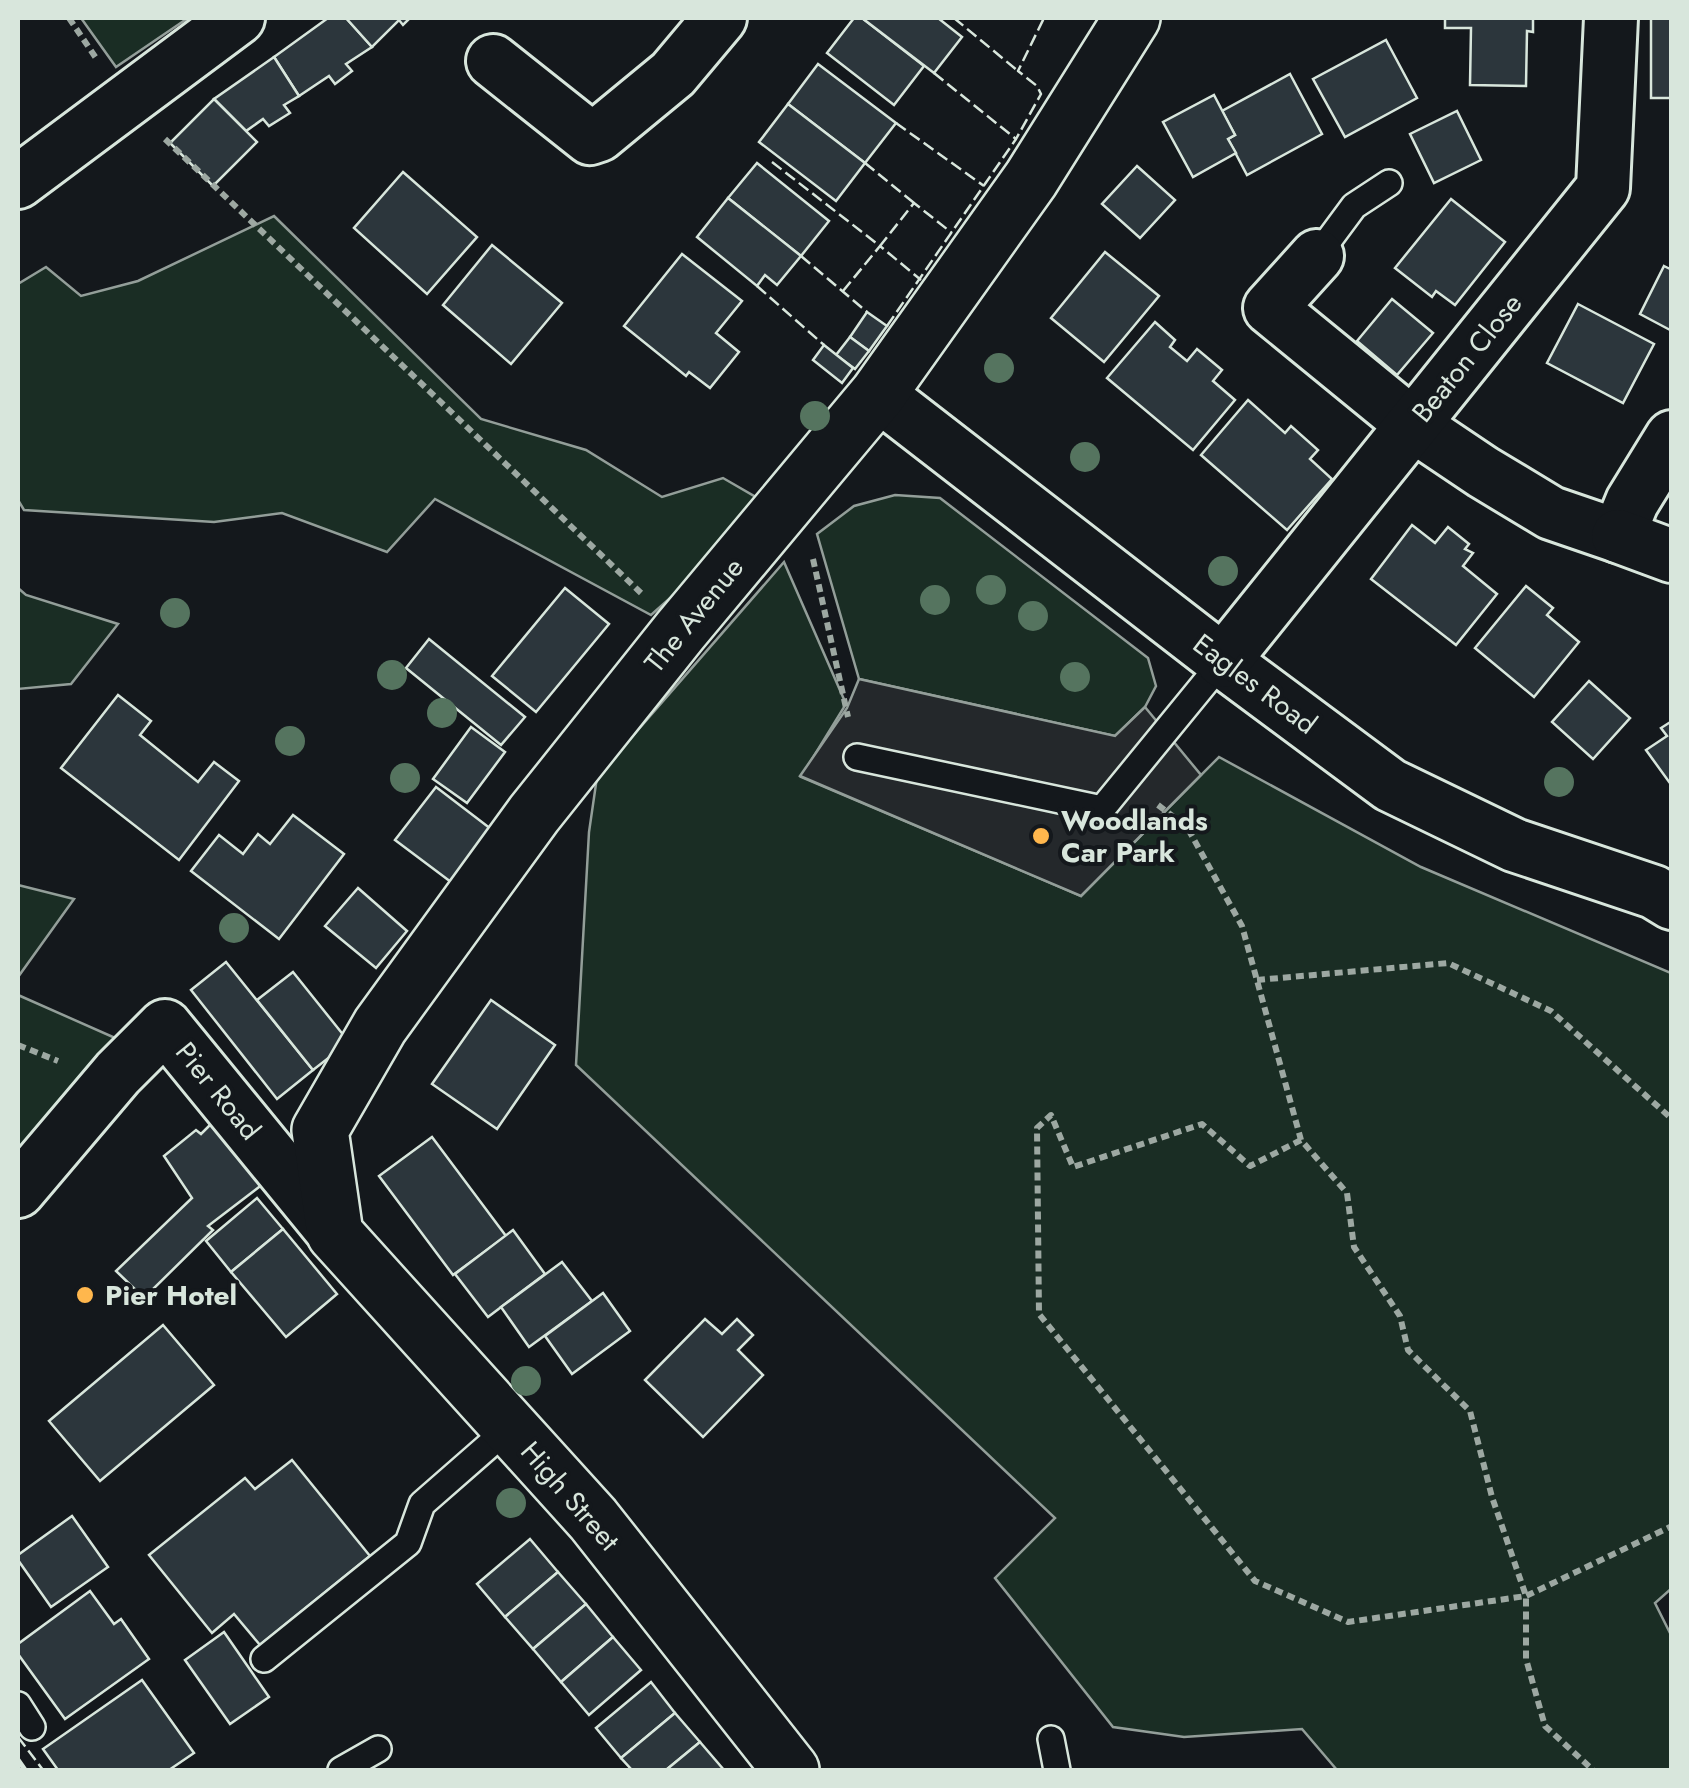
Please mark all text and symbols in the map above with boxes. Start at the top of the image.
street label: Beaton Close [1402,285,1532,431]
street label: The Avenue [635,549,753,681]
street label: Eagles Road [1184,624,1326,744]
place label: Woodlands Car Park [1061,800,1208,873]
marker: Woodlands Car Park [1030,825,1052,847]
street label: Pier Road [166,1033,270,1149]
place label: Pier Hotel [105,1275,237,1316]
marker: Pier Hotel [74,1284,96,1306]
street label: High Street [511,1432,629,1560]

